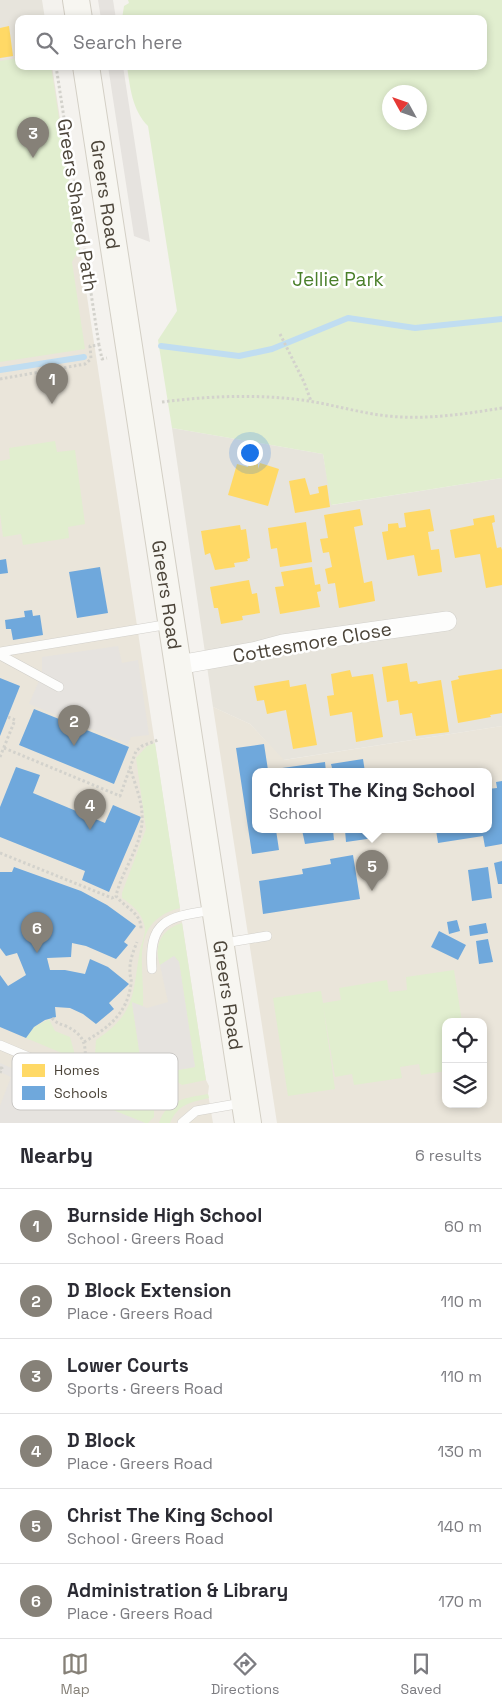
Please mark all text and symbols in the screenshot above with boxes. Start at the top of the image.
search box [15,15,487,70]
icon: search [33,29,61,57]
text: Search here [73,30,183,55]
north arrow [382,85,427,130]
pin: 3 [17,117,49,158]
street label: Greers Shared Path [51,117,104,293]
street label: Greers Road [84,138,126,251]
park label: Jellie Park [292,267,384,292]
pin: 1 [36,363,68,404]
your location [237,440,263,466]
street label: Greers Road [146,538,187,651]
street label: Cottesmore Close [231,616,394,669]
pin: 2 [58,705,90,746]
popup [252,768,492,833]
text: Christ The King School [269,778,475,803]
pin: 4 [74,789,106,830]
text: School [269,803,322,824]
pin: 5 [356,850,388,891]
pin: 6 [21,912,53,953]
street label: Greers Road [207,939,249,1052]
map controls [442,1018,487,1108]
button: locate [442,1018,487,1063]
legend [12,1053,178,1110]
text: Homes [54,1061,100,1079]
button: layers [442,1063,487,1108]
text: Schools [54,1084,108,1102]
text: Nearby [20,1142,93,1169]
text: 6 results [415,1145,482,1166]
text: Burnside High School [67,1203,262,1228]
text: 1 [32,1216,40,1237]
text: 60 m [444,1216,482,1237]
text: School · Greers Road [67,1228,224,1249]
text: D Block Extension [67,1278,232,1303]
text: 2 [31,1291,41,1312]
text: 110 m [440,1291,482,1312]
text: Place · Greers Road [67,1303,213,1324]
text: Lower Courts [67,1353,189,1378]
text: 3 [31,1366,41,1387]
text: 110 m [440,1366,482,1387]
text: Sports · Greers Road [67,1378,223,1399]
text: D Block [67,1428,136,1453]
text: 4 [31,1441,41,1462]
text: 130 m [438,1441,482,1462]
text: Place · Greers Road [67,1453,213,1474]
text: Christ The King School [67,1503,273,1528]
text: 5 [31,1516,41,1537]
text: 140 m [437,1516,482,1537]
text: School · Greers Road [67,1528,224,1549]
text: Administration & Library [67,1578,288,1603]
text: 6 [31,1591,41,1612]
text: 170 m [438,1591,482,1612]
text: Place · Greers Road [67,1603,213,1624]
tab: Map [61,1650,90,1698]
tab: Directions [211,1650,279,1698]
tab: Saved [401,1650,441,1698]

